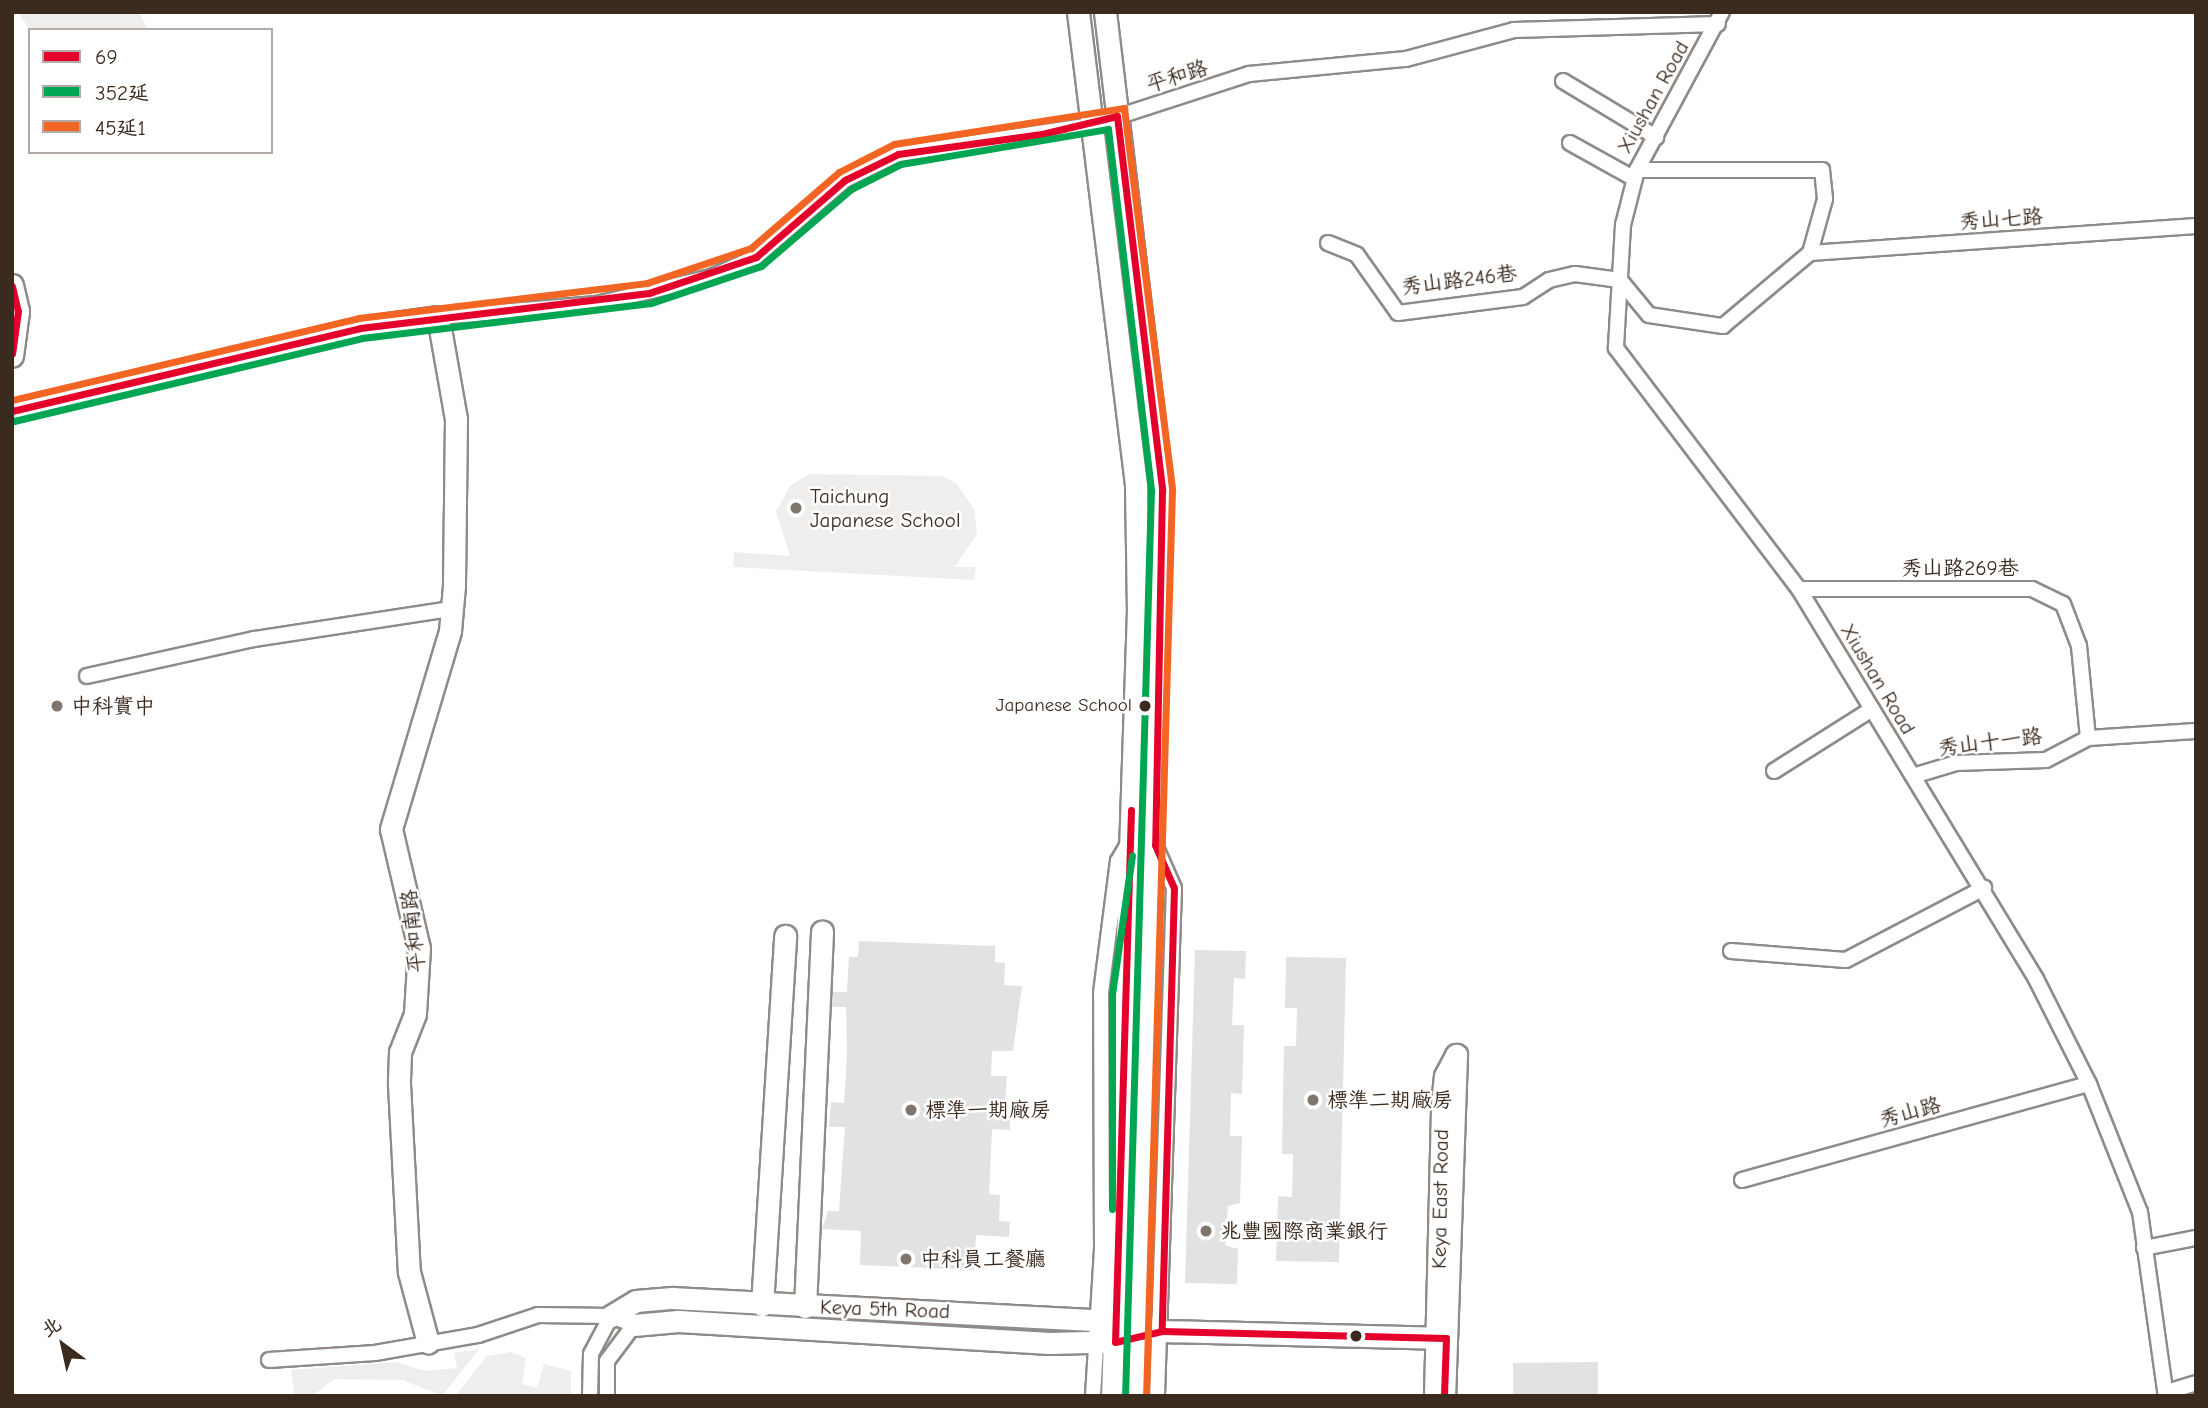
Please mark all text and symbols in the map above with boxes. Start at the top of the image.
legend [28,28,273,154]
street label: Xiushan Road [1612,36,1694,158]
text: 69 [95,45,118,69]
street label: 平和路 [1143,55,1211,97]
text: 352延 [95,81,149,105]
text: 45延1 [95,116,146,140]
street label: 秀山七路 [1958,204,2044,234]
street label: 秀山路246巷 [1400,260,1518,300]
place label: Taichung Japanese School [810,483,961,533]
marker: Taichung Japanese School [788,500,804,516]
street label: 秀山路269巷 [1901,555,2019,581]
street label: Xiushan Road [1835,619,1921,739]
place label: 中科實中 [71,693,155,719]
place label: Japanese School [996,695,1132,717]
marker: 中科實中 [49,698,65,714]
marker: Japanese School [1138,699,1152,713]
street label: 秀山十一路 [1936,723,2044,761]
street label: 平和南路 [396,888,430,974]
place label: 標準二期廠房 [1327,1087,1453,1113]
marker: 標準二期廠房 [1305,1092,1321,1108]
street label: 秀山路 [1876,1092,1944,1132]
place label: 標準一期廠房 [925,1097,1051,1123]
marker: 標準一期廠房 [903,1102,919,1118]
street label: Keya East Road [1426,1129,1454,1269]
place label: 兆豐國際商業銀行 [1220,1218,1388,1244]
marker: 兆豐國際商業銀行 [1198,1223,1214,1239]
place label: 中科員工餐廳 [920,1246,1046,1272]
marker: 中科員工餐廳 [898,1251,914,1267]
street label: Keya 5th Road [819,1294,951,1324]
north arrow [28,1310,98,1380]
text: 北 [38,1313,66,1342]
unlabelled marker [1349,1329,1363,1343]

